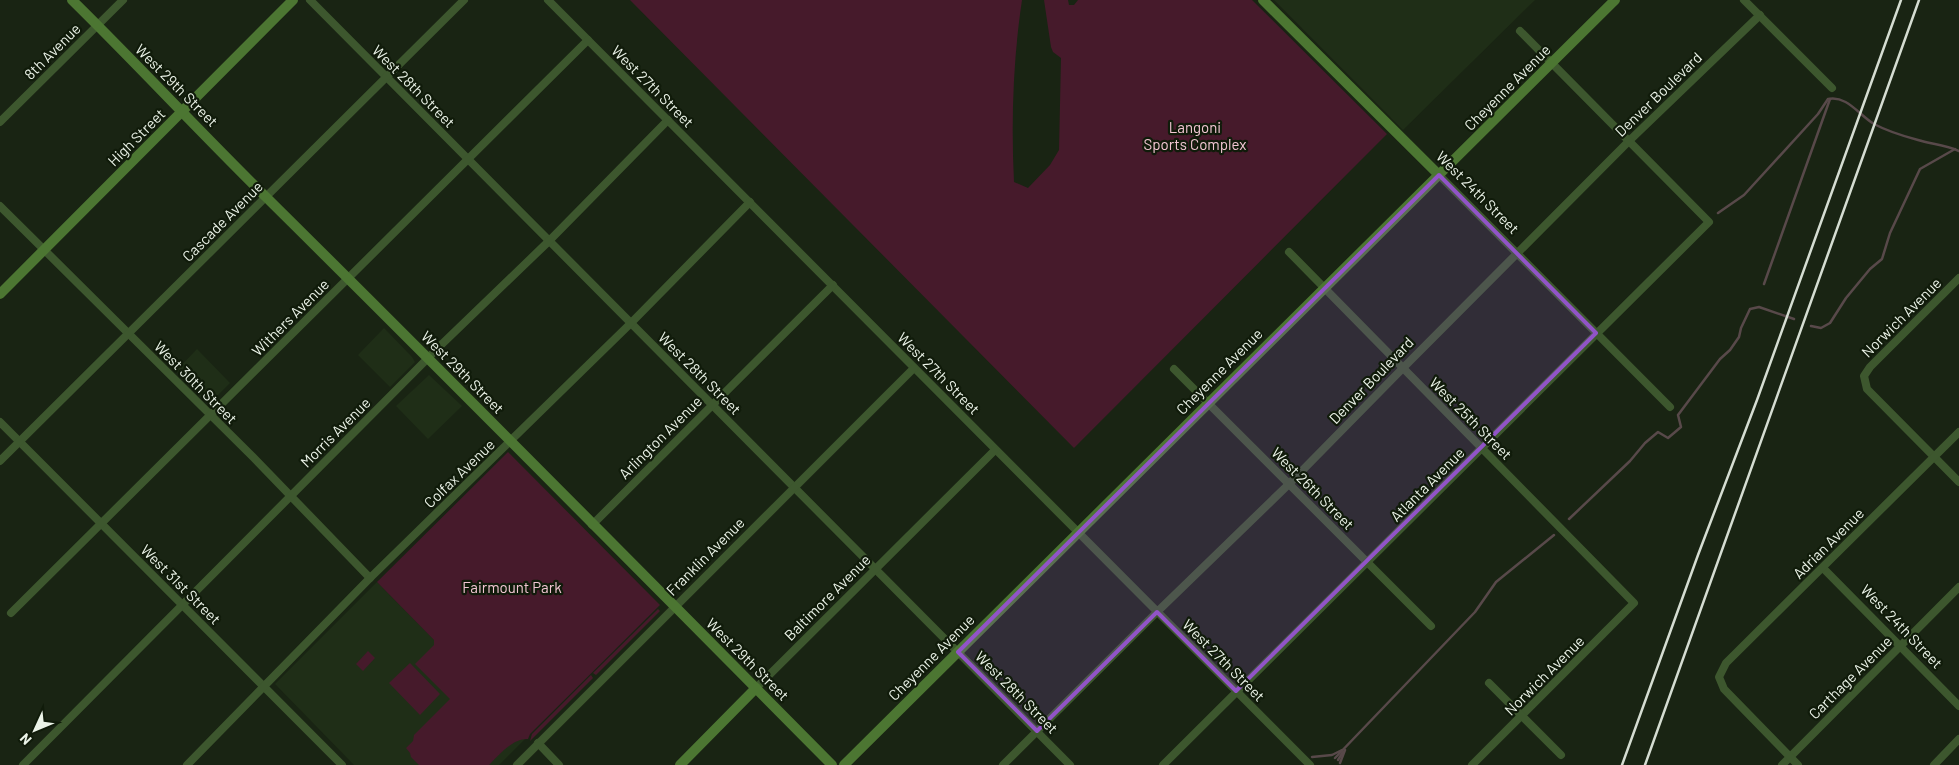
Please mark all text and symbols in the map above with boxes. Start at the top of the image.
street label: 8th Avenue [20,19,84,83]
street label: West 29th Street [132,40,222,130]
street label: Cheyenne Avenue [1460,40,1554,134]
street label: West 28th Street [369,41,459,131]
street label: West 27th Street [608,41,698,131]
street label: Denver Boulevard [1611,48,1705,140]
street label: High Street [104,105,168,169]
park label: Langoni Sports Complex [1144,118,1246,153]
street label: West 24th Street [1433,147,1523,237]
street label: Cascade Avenue [178,177,266,265]
street label: Norwich Avenue [1857,273,1945,361]
street label: Withers Avenue [248,275,332,359]
street label: Cheyenne Avenue [1172,324,1266,418]
street label: West 29th Street [418,327,508,417]
street label: West 28th Street [655,328,745,418]
street label: West 27th Street [894,328,984,418]
street label: Denver Boulevard [1325,333,1417,427]
street label: West 30th Street [151,337,241,427]
street label: West 25th Street [1426,373,1516,463]
street label: Arlington Avenue [615,392,705,482]
street label: Morris Avenue [296,393,374,471]
street label: Colfax Avenue [420,435,498,511]
street label: West 26th Street [1268,443,1358,533]
street label: Atlanta Avenue [1386,443,1468,525]
street label: Adrian Avenue [1789,504,1867,582]
street label: Franklin Avenue [662,513,748,599]
street label: West 31st Street [137,540,225,628]
street label: Baltimore Avenue [780,550,874,644]
park label: Fairmount Park [462,578,562,596]
street label: West 24th Street [1857,580,1947,672]
street label: Cheyenne Avenue [884,610,978,704]
street label: West 29th Street [703,614,793,704]
street label: West 27th Street [1179,615,1269,705]
street label: Norwich Avenue [1500,631,1588,719]
street label: Carthage Avenue [1805,632,1895,722]
street label: West 28th Street [972,647,1062,737]
north arrow [10,705,60,755]
text: N [16,730,35,749]

